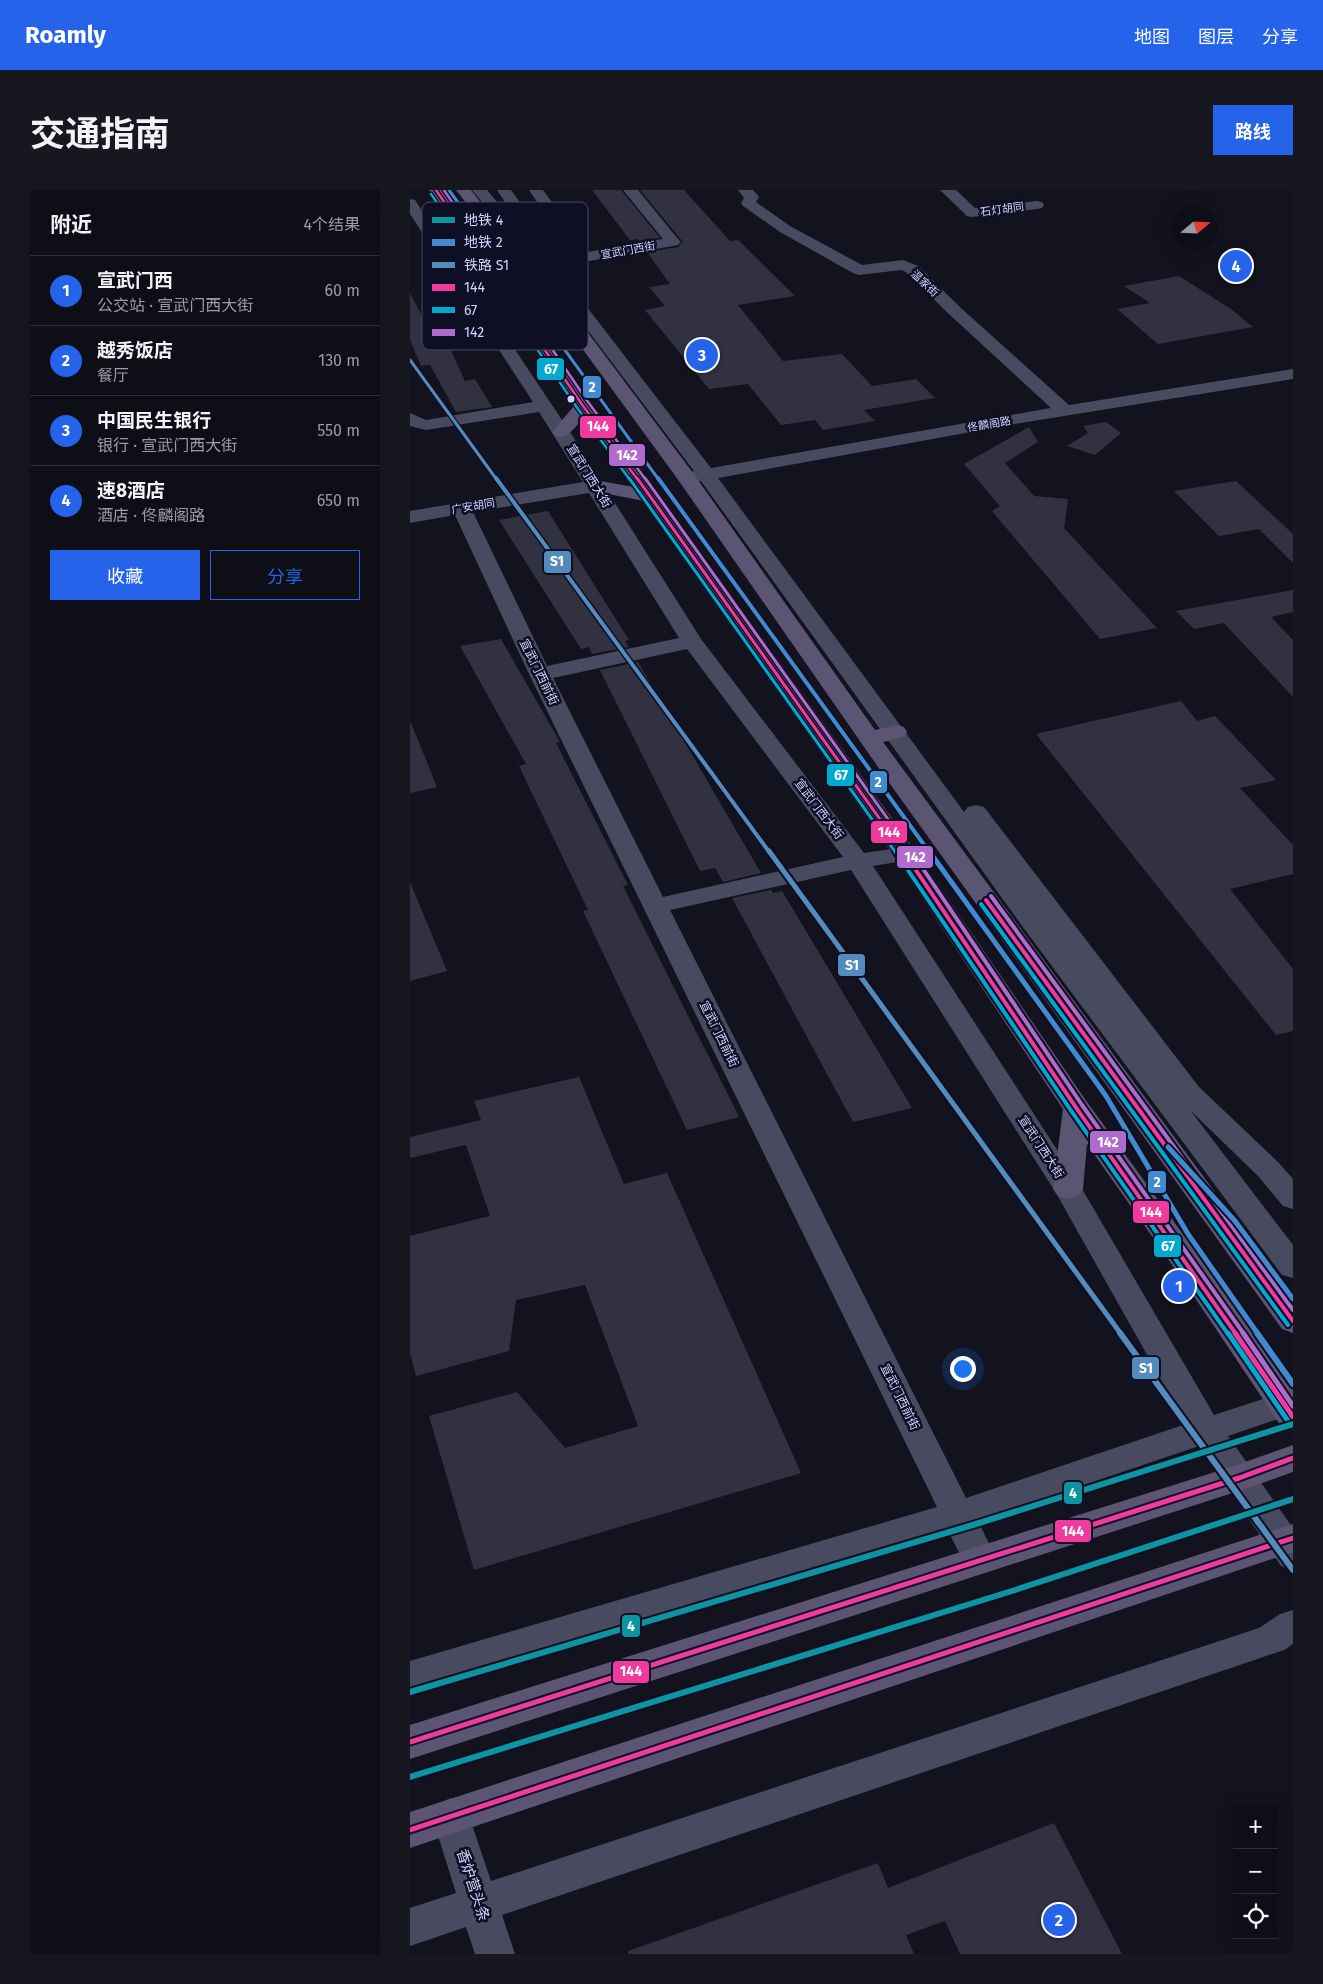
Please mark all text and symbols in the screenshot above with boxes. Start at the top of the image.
text: Roamly [25,21,106,49]
text: 地图 [1134,26,1170,48]
text: 图层 [1198,26,1234,48]
text: 分享 [1262,26,1298,48]
button: 路线 [1213,105,1293,155]
text: 交通指南 [30,113,170,155]
street label: 石灯胡同 [979,200,1025,219]
legend [422,202,588,350]
north arrow [1173,205,1218,250]
text: 附近 [50,212,92,238]
text: 地铁 4 [464,212,504,229]
text: 4个结果 [303,215,360,234]
text: 地铁 2 [464,234,503,251]
street label: 宣武门西街 [600,239,656,262]
pin: 4 [1220,247,1252,285]
text: 铁路 S1 [464,257,509,274]
street label: 温家街 [908,267,941,299]
text: 宣武门西 [97,269,173,292]
text: 144 [464,279,486,296]
text: 1 [62,281,70,300]
text: 60 m [325,281,360,300]
text: 公交站 · 宣武门西大街 [97,296,253,315]
text: 67 [464,302,477,319]
text: 142 [464,324,484,341]
pin: 3 [686,336,718,374]
text: 越秀饭店 [97,339,173,362]
text: 2 [62,351,70,370]
text: 130 m [318,351,360,370]
line badge: 67 [536,357,565,381]
text: 67 [544,361,558,378]
text: 餐厅 [97,366,129,385]
line badge: 2 [582,375,602,399]
text: 2 [588,379,596,396]
unlabelled marker [566,394,576,404]
text: 中国民生银行 [97,409,211,432]
street label: 佟麟阁路 [966,414,1012,435]
line badge: 144 [579,415,617,439]
text: 144 [587,418,609,435]
text: 3 [62,421,70,440]
text: 550 m [317,421,360,440]
text: 银行 · 宣武门西大街 [97,436,237,455]
street label: 宣武门西大街 [564,442,614,510]
line badge: 142 [608,443,646,467]
text: 142 [616,447,638,464]
text: 速8酒店 [97,479,165,502]
text: 4 [61,491,71,510]
text: 650 m [317,491,360,510]
street label: 广安胡同 [450,496,496,517]
text: 酒店 · 佟麟阁路 [97,506,205,525]
button: 收藏 [50,550,200,600]
button: 分享 [210,550,360,600]
line badge: S1 [543,550,572,574]
text: S1 [550,553,564,570]
street label: 宣武门西前街 [517,637,561,707]
line badge: 67 [826,763,855,787]
text: 67 [834,767,848,784]
line badge: 2 [869,770,888,794]
text: 2 [874,774,882,791]
street label: 宣武门西大街 [792,776,846,842]
line badge: 144 [870,820,908,844]
text: 144 [878,824,900,841]
line badge: 142 [896,845,934,869]
text: 142 [904,849,926,866]
line badge: S1 [837,953,866,977]
text: S1 [845,957,859,974]
street label: 宣武门西前街 [697,999,741,1069]
street label: 宣武门西大街 [1016,1113,1066,1181]
line badge: 142 [1089,1130,1127,1154]
text: 142 [1097,1134,1119,1151]
line badge: 2 [1147,1170,1167,1194]
text: 2 [1153,1174,1161,1191]
line badge: 144 [1132,1200,1170,1224]
text: 144 [1140,1204,1162,1221]
line badge: 67 [1153,1234,1182,1258]
text: 67 [1161,1238,1175,1255]
pin: 1 [1163,1267,1195,1305]
your location [950,1356,976,1382]
line badge: S1 [1131,1356,1160,1380]
text: S1 [1139,1360,1153,1377]
street label: 宣武门西前街 [878,1362,922,1432]
line badge: 4 [1063,1481,1083,1505]
text: 4 [1069,1485,1077,1502]
line badge: 144 [1054,1519,1092,1543]
text: 144 [1062,1523,1084,1540]
line badge: 4 [621,1614,641,1638]
text: 4 [627,1618,635,1635]
line badge: 144 [612,1660,650,1684]
text: 144 [620,1663,642,1680]
map controls [1233,1804,1278,1939]
button: + [1233,1804,1278,1849]
street label: 香炉营头条 [453,1847,493,1923]
button: − [1233,1849,1278,1894]
button: locate [1233,1894,1278,1939]
pin: 2 [1043,1901,1075,1939]

